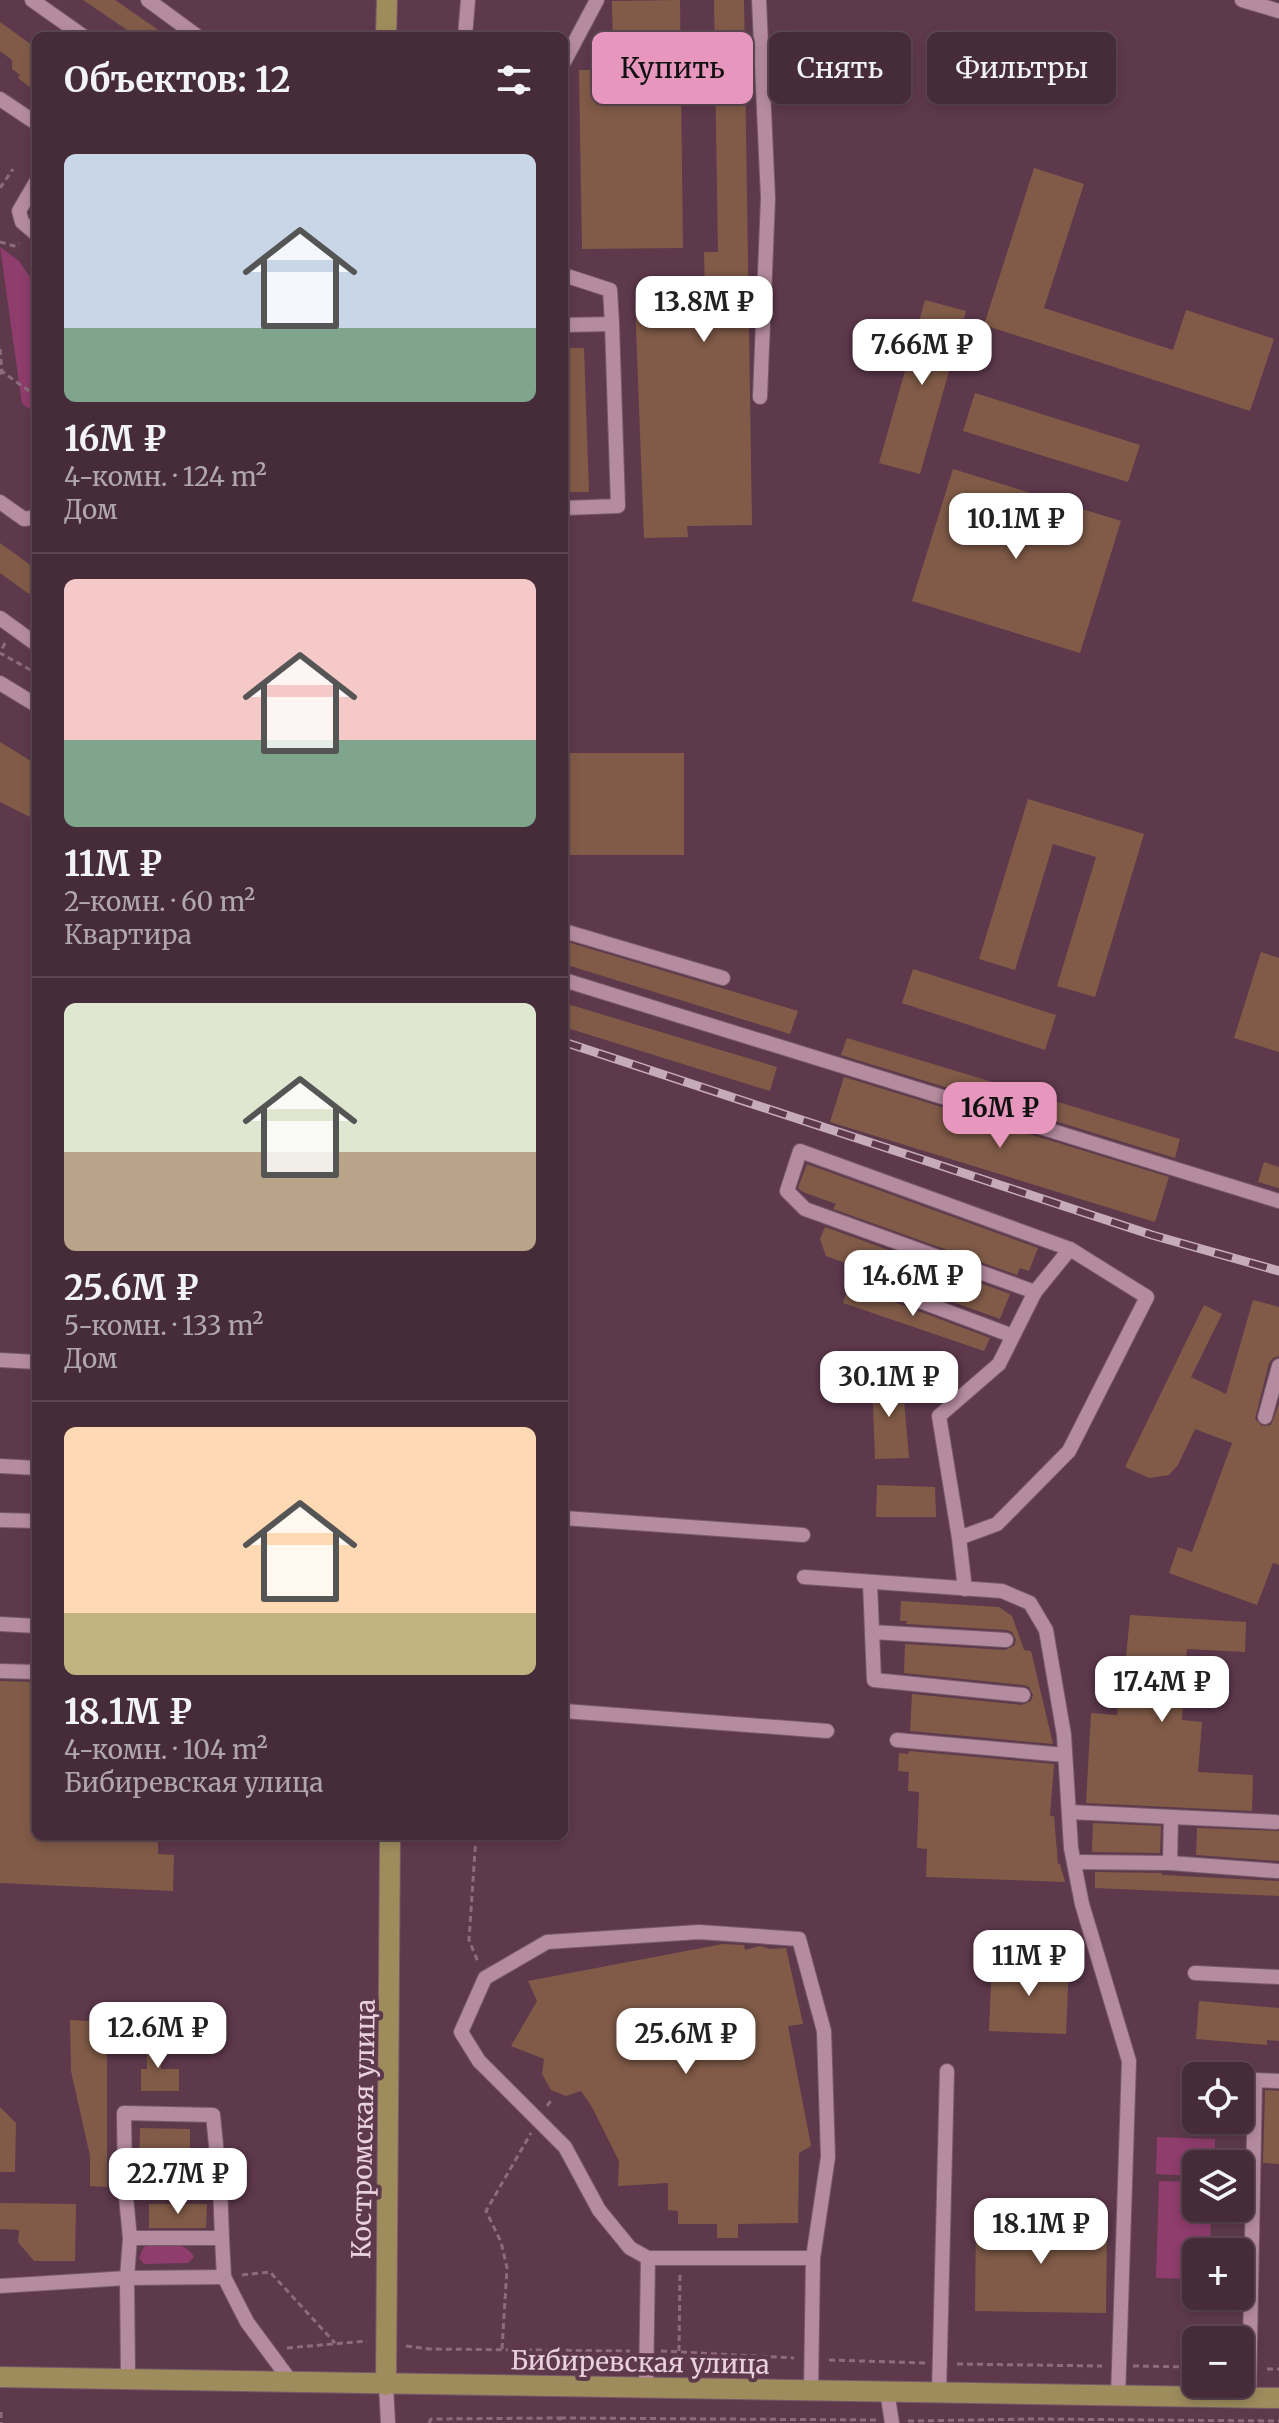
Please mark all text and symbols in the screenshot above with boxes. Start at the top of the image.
chip: Купить [592,32,753,104]
chip: Снять [769,32,911,104]
chip: Фильтры [927,32,1116,104]
icon: filters [492,58,536,102]
text: Объектов: 12 [64,59,290,101]
icon: home [228,206,372,350]
pin: 13.8M ₽ [630,276,778,344]
text: 13.8M ₽ [654,285,754,318]
pin: 7.66M ₽ [848,319,996,387]
text: 7.66M ₽ [871,328,973,361]
text: 16M ₽ [64,418,167,460]
text: 4-комн. · 124 m² [64,460,267,493]
text: Дом [64,493,118,526]
pin: 10.1M ₽ [942,493,1090,561]
text: 10.1M ₽ [967,502,1065,535]
icon: home [228,631,372,775]
text: 11M ₽ [64,843,162,885]
text: 2-комн. · 60 m² [64,885,255,918]
text: Квартира [64,918,192,951]
icon: home [228,1055,372,1199]
pin: 16M ₽ [944,1082,1056,1150]
text: 16M ₽ [961,1091,1039,1124]
pin: 14.6M ₽ [839,1250,987,1318]
text: 14.6M ₽ [862,1259,964,1292]
text: 25.6M ₽ [64,1267,199,1309]
text: 5-комн. · 133 m² [64,1309,264,1342]
text: Дом [64,1342,118,1375]
pin: 30.1M ₽ [815,1351,963,1419]
text: 30.1M ₽ [838,1360,940,1393]
icon: home [228,1479,372,1623]
pin: 17.4M ₽ [1088,1656,1236,1724]
text: 17.4M ₽ [1113,1665,1211,1698]
text: 18.1M ₽ [64,1691,192,1733]
text: 4-комн. · 104 m² [64,1733,268,1766]
text: Бибиревская улица [64,1766,323,1799]
pin: 11M ₽ [973,1930,1085,1998]
text: 11M ₽ [991,1939,1067,1972]
street label: Костромская улица [344,1999,382,2259]
pin: 12.6M ₽ [84,2002,232,2070]
pin: 25.6M ₽ [612,2008,760,2076]
text: 12.6M ₽ [107,2011,209,2044]
text: 25.6M ₽ [634,2017,738,2050]
map controls [1182,2062,1254,2398]
button: locate [1182,2062,1254,2134]
pin: 22.7M ₽ [104,2148,252,2216]
button: layers [1182,2150,1254,2222]
text: 22.7M ₽ [127,2157,229,2190]
pin: 18.1M ₽ [967,2198,1115,2266]
text: 18.1M ₽ [992,2207,1090,2240]
button: + [1182,2238,1254,2310]
button: − [1182,2326,1254,2398]
street label: Бибиревская улица [510,2343,770,2381]

